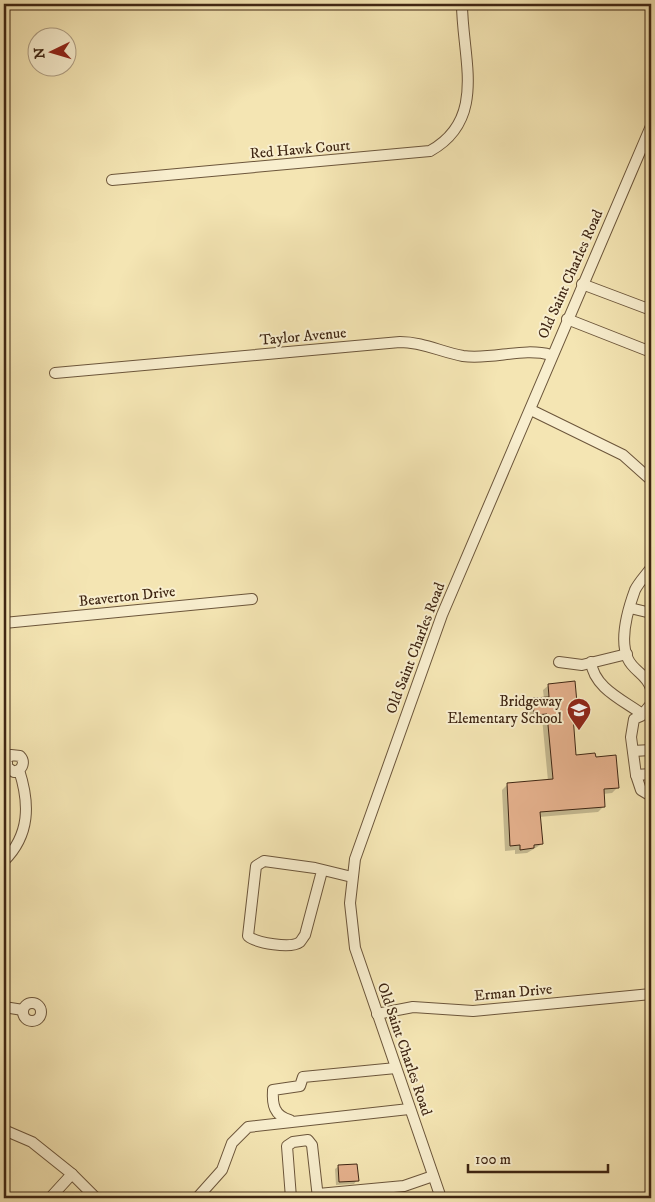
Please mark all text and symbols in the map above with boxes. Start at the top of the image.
north arrow [28,28,78,78]
text: N [31,46,50,60]
street label: Red Hawk Court [249,136,351,163]
street label: Old Saint Charles Road [533,206,608,342]
street label: Taylor Avenue [259,323,347,350]
street label: Old Saint Charles Road [382,579,449,717]
street label: Beaverton Drive [78,582,176,611]
place label: Bridgeway Elementary School [447,692,563,728]
school or university icon: Bridgeway Elementary School [566,697,592,731]
street label: Old Saint Charles Road [373,980,436,1119]
street label: Erman Drive [473,980,553,1005]
scale bar [468,1142,608,1174]
text: 100 m [475,1150,511,1169]

